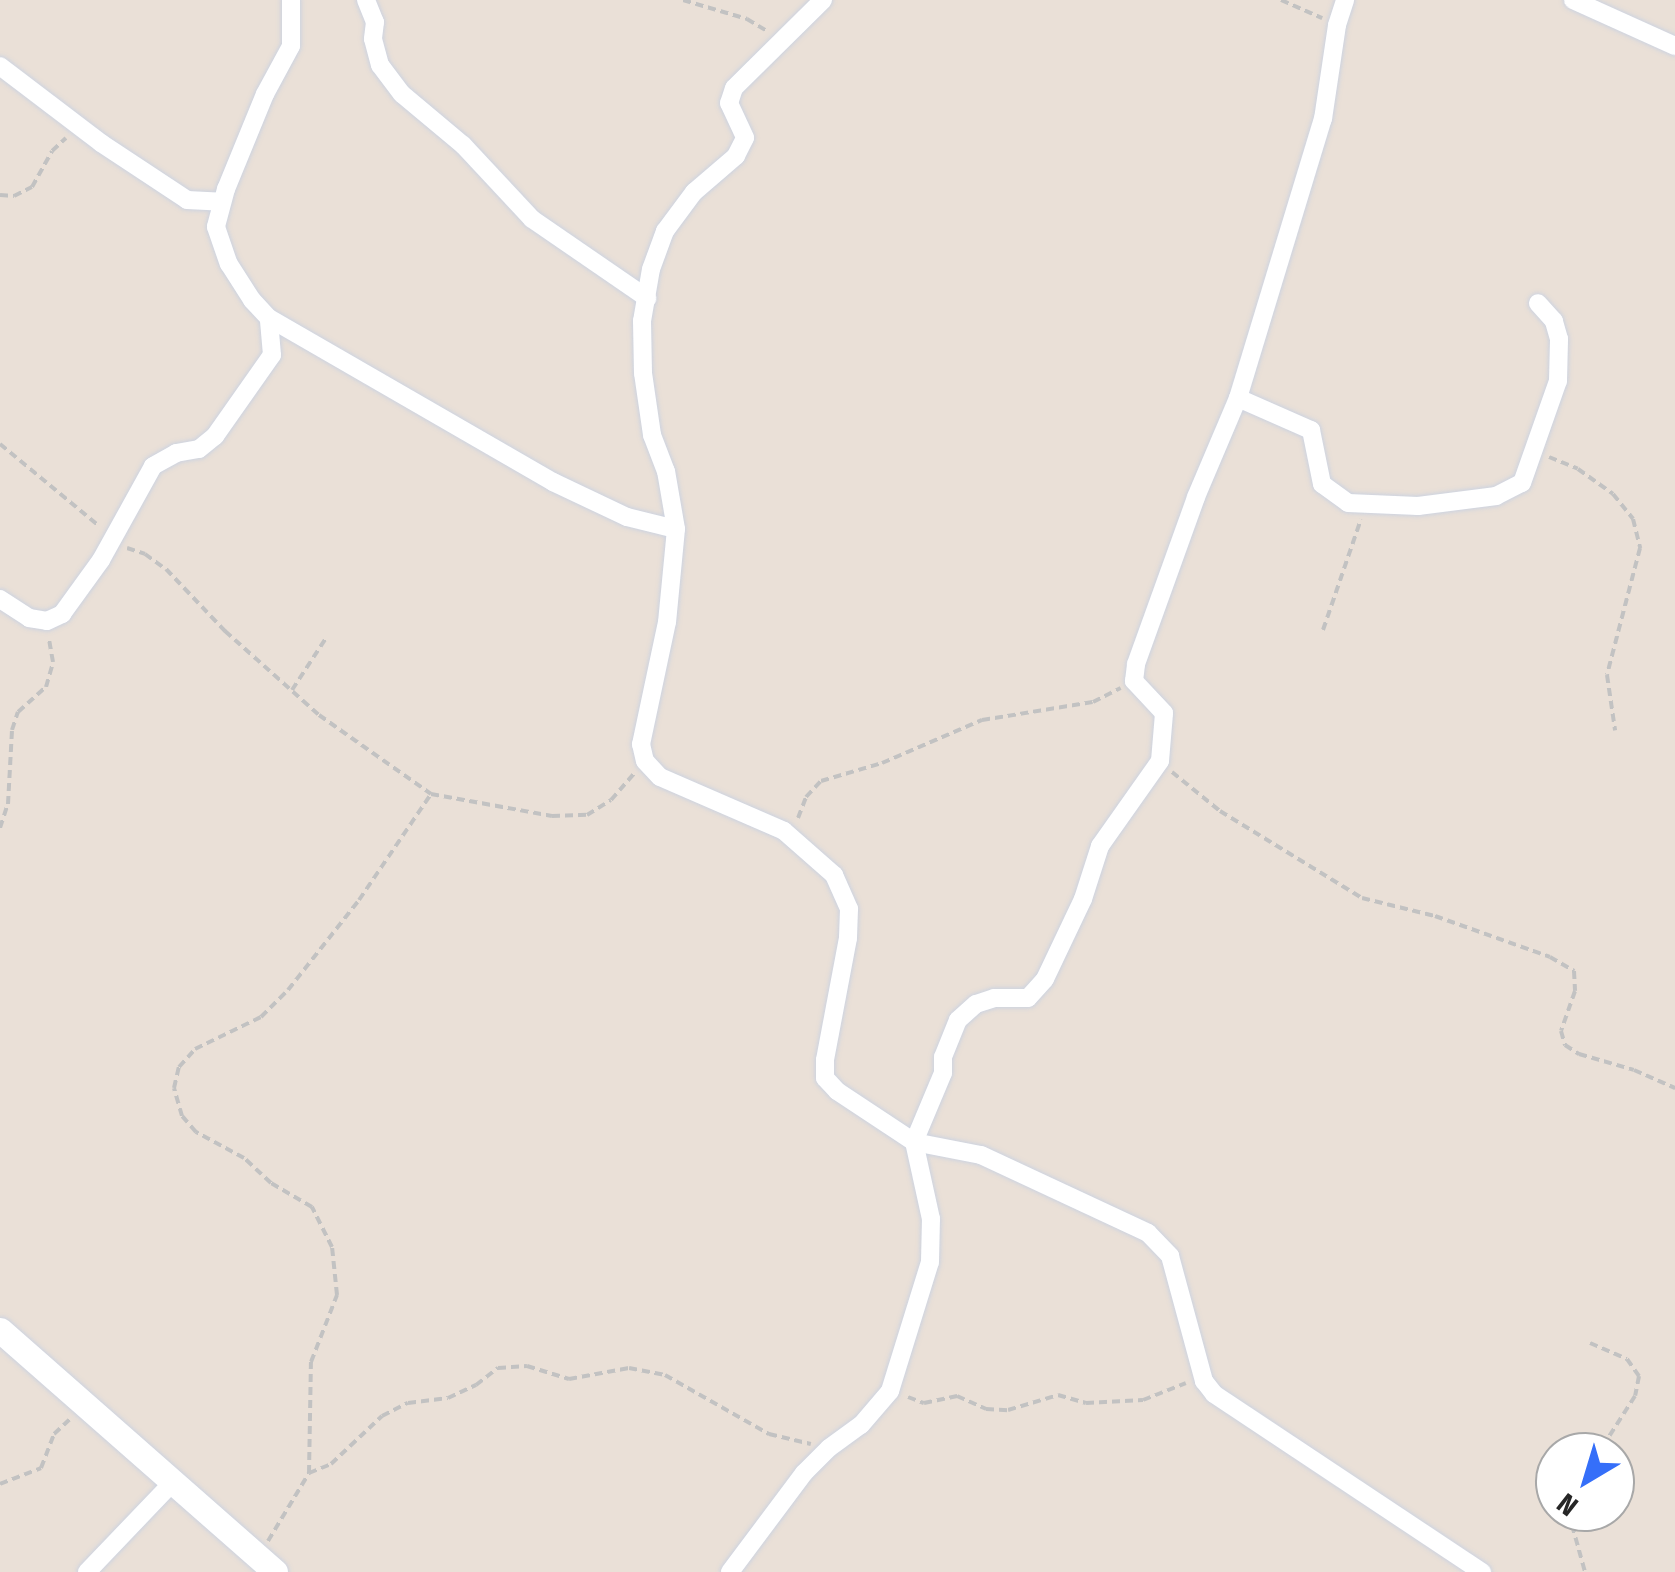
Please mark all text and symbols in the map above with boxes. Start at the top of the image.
north arrow [1535,1432,1635,1532]
text: N [1551,1486,1584,1523]

